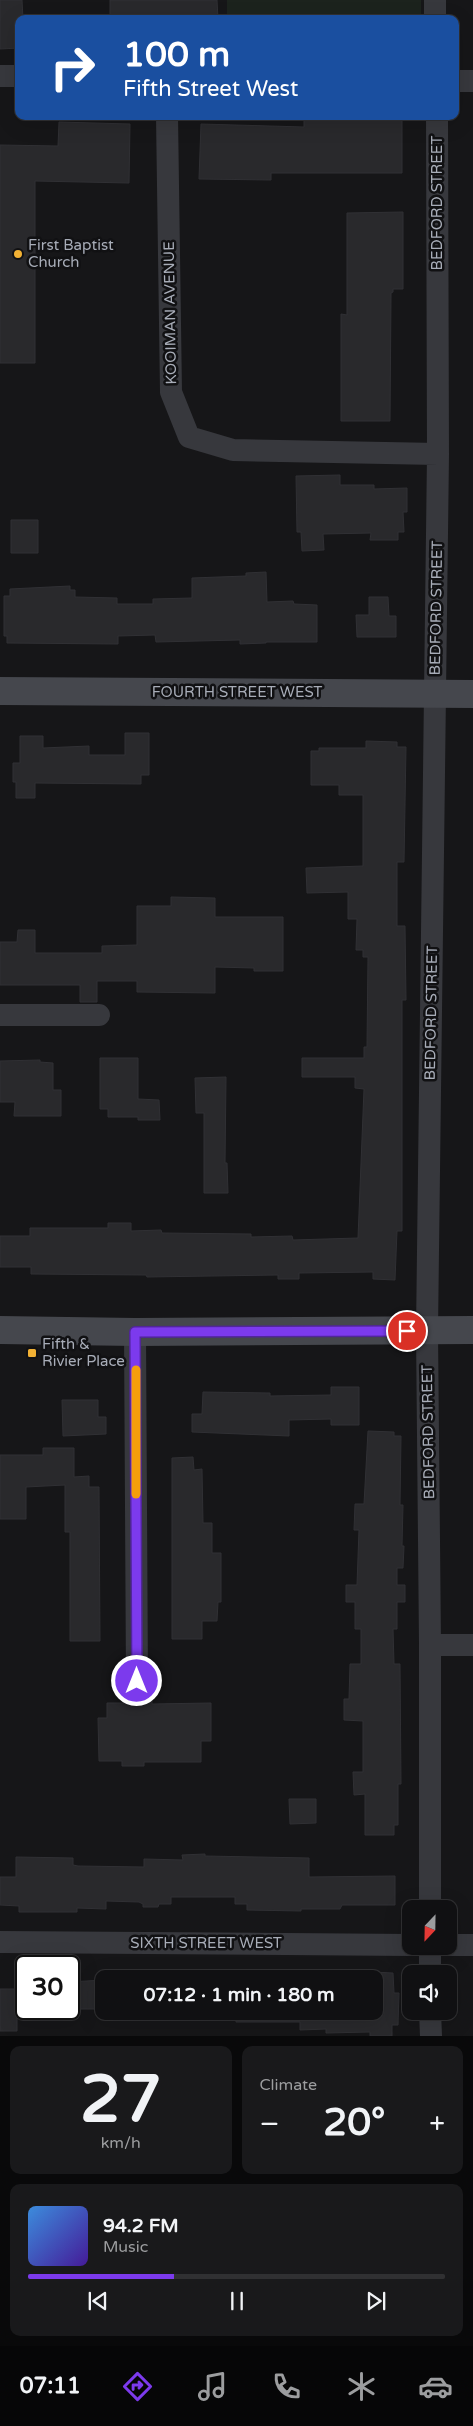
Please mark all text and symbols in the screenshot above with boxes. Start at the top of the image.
text: 100 m [123,34,230,76]
icon: right [40,35,105,100]
text: Fifth Street West [123,76,299,102]
street label: BEDFORD STREET [428,136,446,270]
place label: First Baptist Church [28,236,114,271]
street label: KOOIMAN AVENUE [160,241,180,385]
marker: First Baptist Church [12,248,24,260]
street label: BEDFORD STREET [426,540,446,676]
street label: FOURTH STREET WEST [152,683,322,701]
street label: BEDFORD STREET [421,945,441,1081]
pin [386,1310,428,1352]
icon: arrive [393,1317,421,1345]
place label: Fifth & Rivier Place [42,1335,125,1370]
marker: Fifth & Rivier Place [26,1347,38,1359]
street label: BEDFORD STREET [418,1364,438,1500]
position arrow [110,1654,162,1706]
north arrow [402,1900,458,1955]
map controls [402,1900,457,2020]
street label: SIXTH STREET WEST [130,1934,282,1952]
speed limit sign: 30 [15,1955,80,2020]
button: sound [402,1965,457,2020]
text: 07:12 · 1 min · 180 m [143,1984,335,2006]
text: 27 [80,2061,162,2140]
text: Climate [260,2075,317,2095]
text: 20° [323,2100,385,2146]
text: − [260,2107,279,2141]
text: + [429,2107,445,2141]
text: km/h [101,2133,141,2153]
text: 94.2 FM [103,2215,179,2237]
text: Music [103,2237,148,2257]
icon: previous [84,2287,112,2315]
icon: pause [223,2287,251,2315]
icon: next [362,2287,390,2315]
icon: directions [120,2369,155,2404]
icon: music [195,2369,230,2404]
icon: phone [269,2369,304,2404]
icon: climate [344,2369,379,2404]
icon: car [418,2369,453,2404]
text: 07:11 [20,2373,81,2399]

